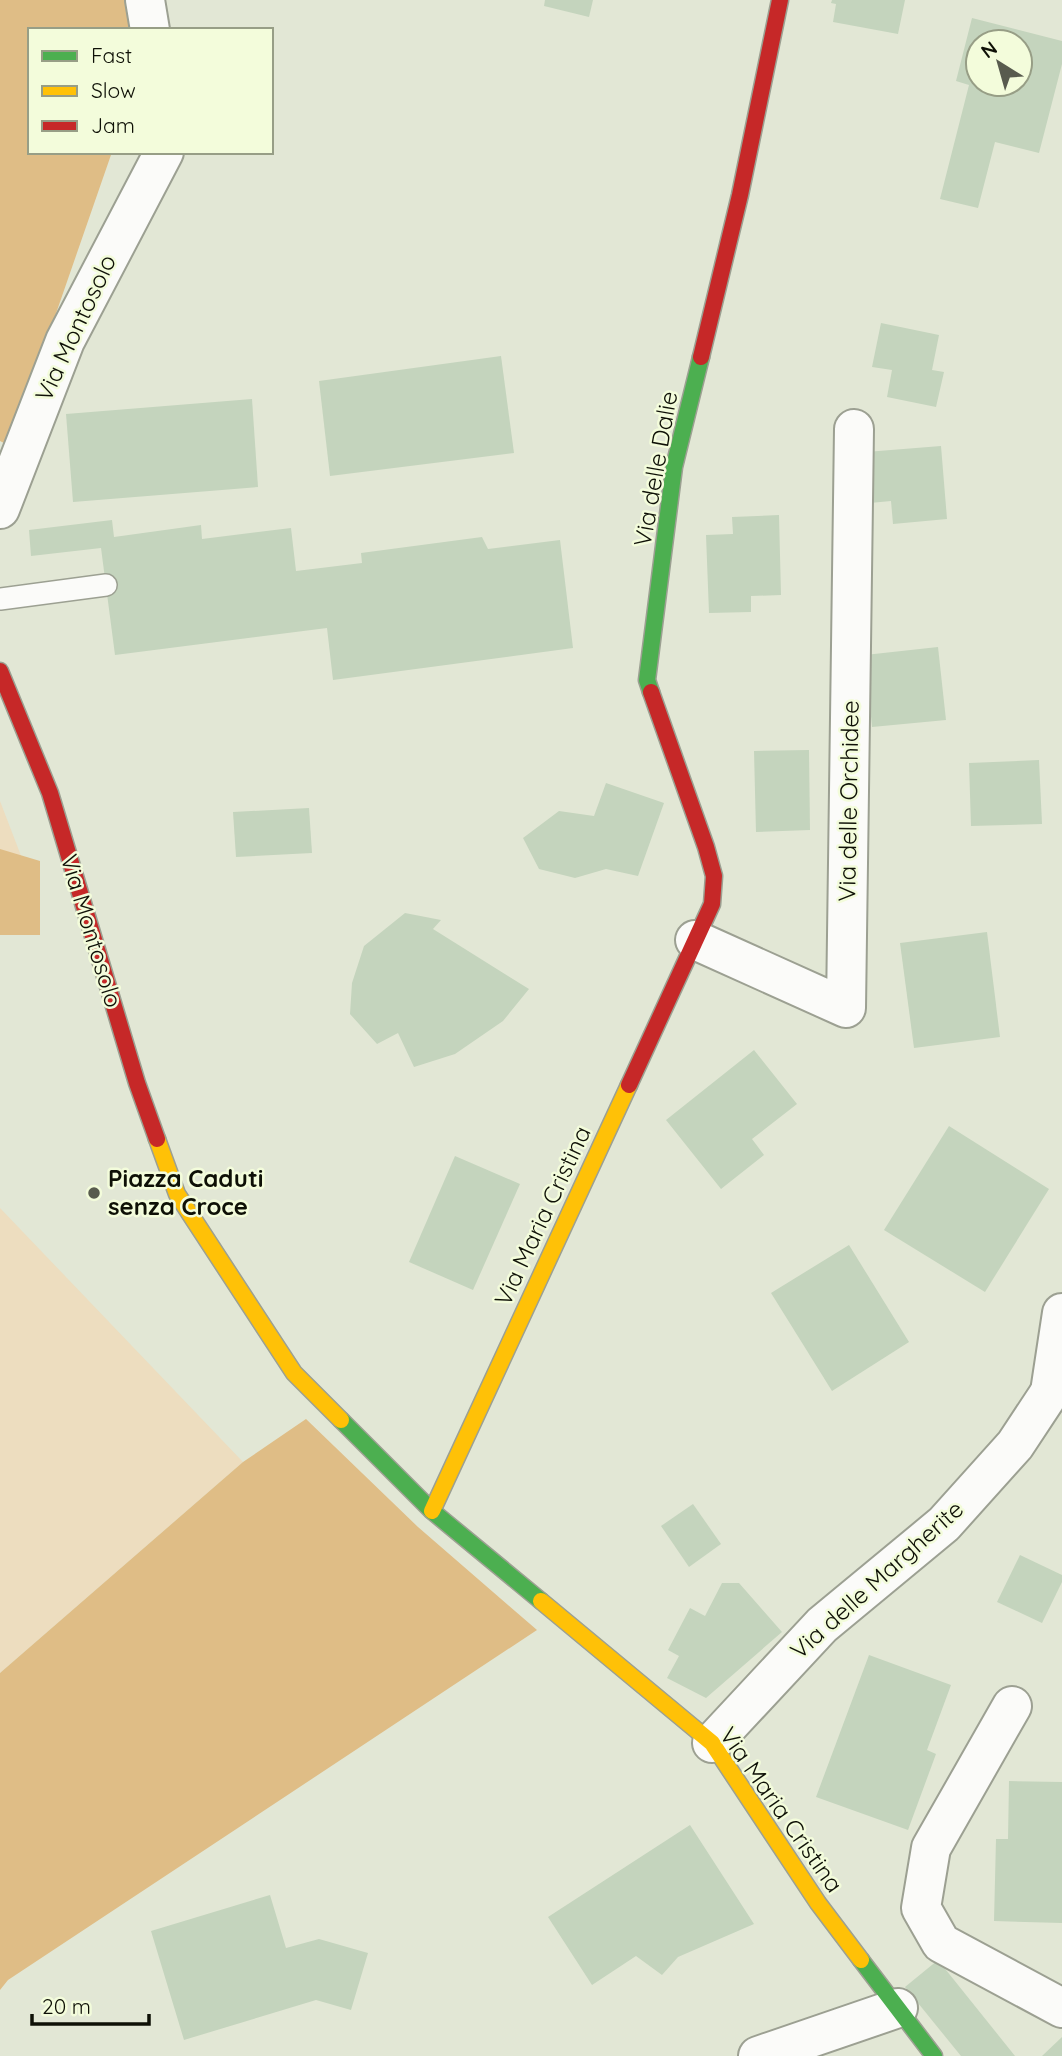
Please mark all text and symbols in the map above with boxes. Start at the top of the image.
legend [28,28,273,154]
north arrow [964,28,1034,98]
text: N [976,36,1002,63]
text: Fast [91,42,132,68]
text: Slow [91,77,136,103]
text: Jam [91,112,135,138]
street label: Via Montosolo [28,249,122,406]
street label: Via delle Dalie [627,389,683,549]
street label: Via delle Orchidee [831,700,865,902]
street label: Via Montosolo [54,851,129,1011]
street label: Via Maria Cristina [487,1121,597,1310]
place label: Piazza Caduti senza Croce [108,1163,263,1221]
marker: Piazza Caduti senza Croce [86,1185,102,1201]
street label: Via delle Margherite [784,1494,969,1665]
street label: Via Maria Cristina [714,1721,850,1898]
scale bar [32,1982,149,2026]
text: 20 m [42,1993,91,2019]

